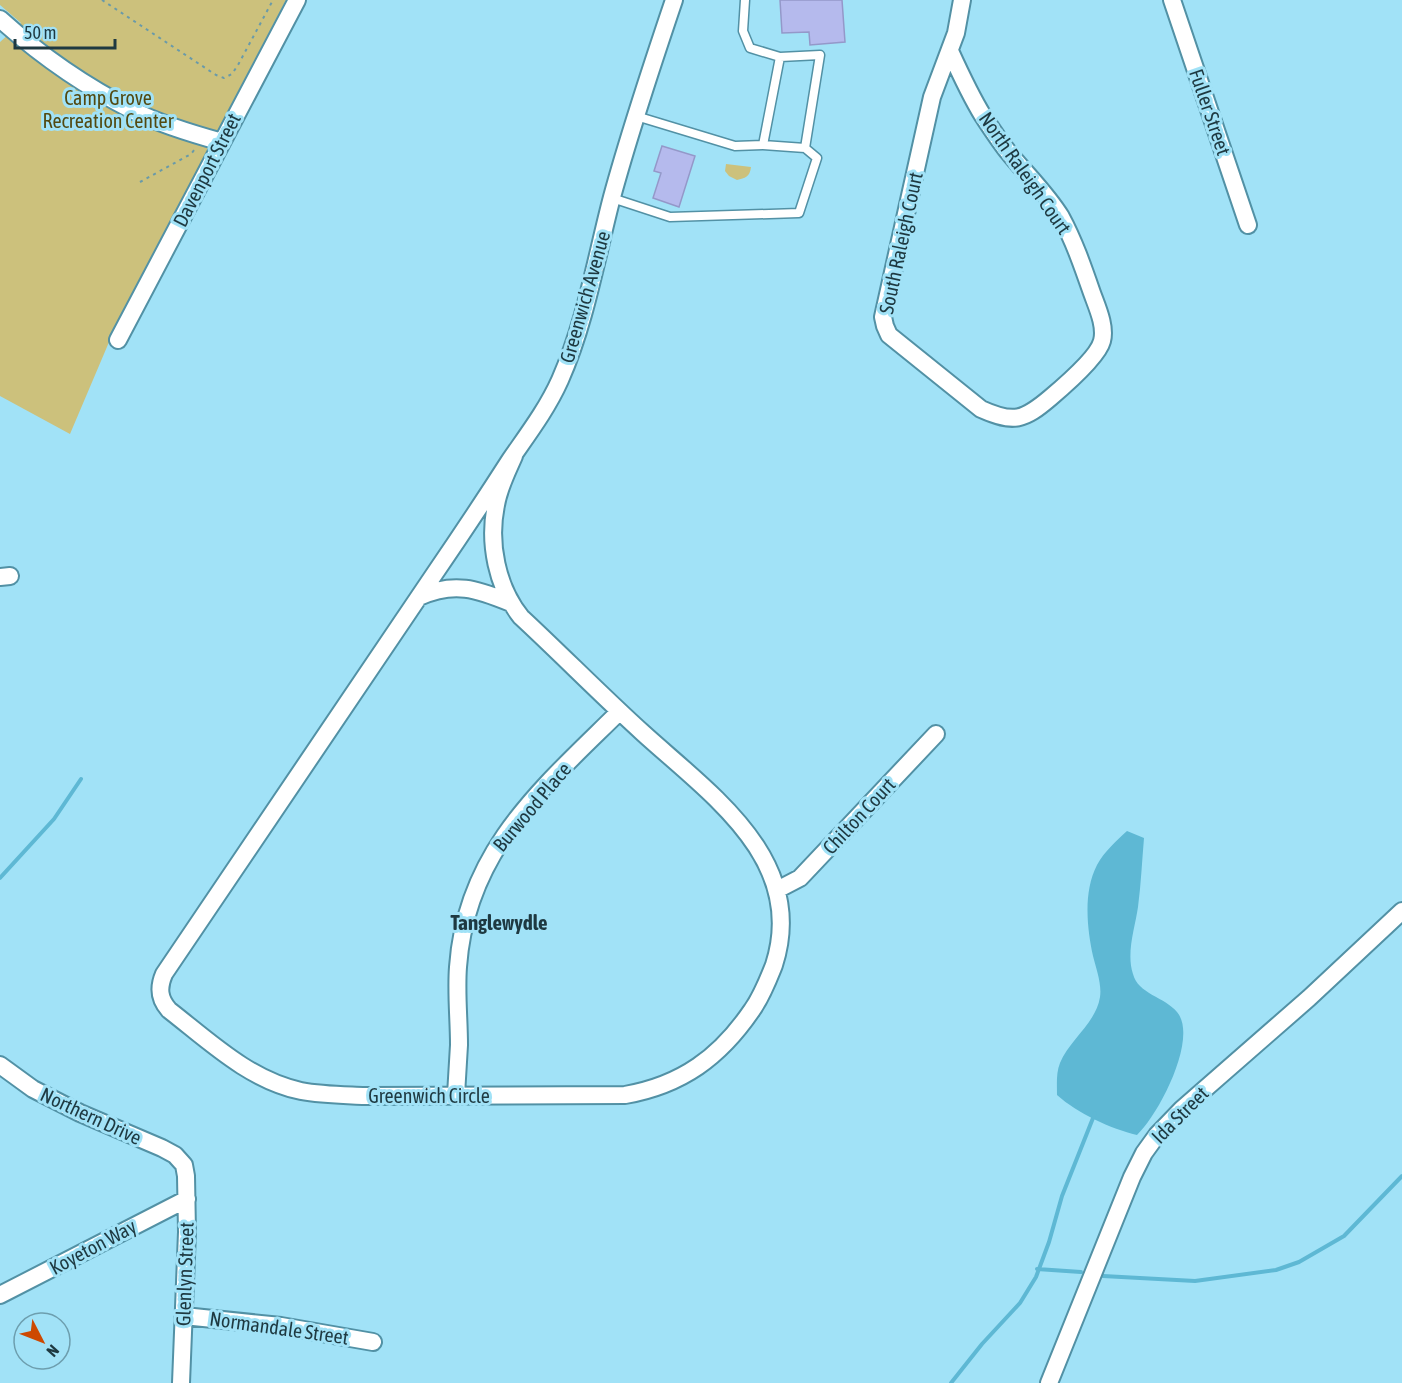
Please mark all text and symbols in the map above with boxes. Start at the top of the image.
scale bar [15,12,116,50]
text: 50 m [24,22,56,43]
street label: Fuller Street [1185,66,1236,158]
park label: Camp Grove Recreation Center [42,86,175,132]
street label: North Raleigh Court [975,107,1076,238]
street label: Davenport Street [168,109,245,230]
street label: South Raleigh Court [874,170,927,316]
street label: Greenwich Avenue [555,228,614,365]
street label: Burwood Place [488,758,575,856]
street label: Chilton Court [818,773,900,858]
district label: Tanglewydle [450,910,548,934]
street label: Ida Street [1147,1081,1213,1148]
street label: Northern Drive [37,1082,145,1149]
street label: Greenwich Circle [368,1084,490,1107]
street label: Koyeton Way [46,1214,140,1279]
street label: Glenlyn Street [171,1221,198,1326]
street label: Normandale Street [208,1306,350,1349]
north arrow [12,1311,72,1371]
text: N [43,1342,63,1361]

